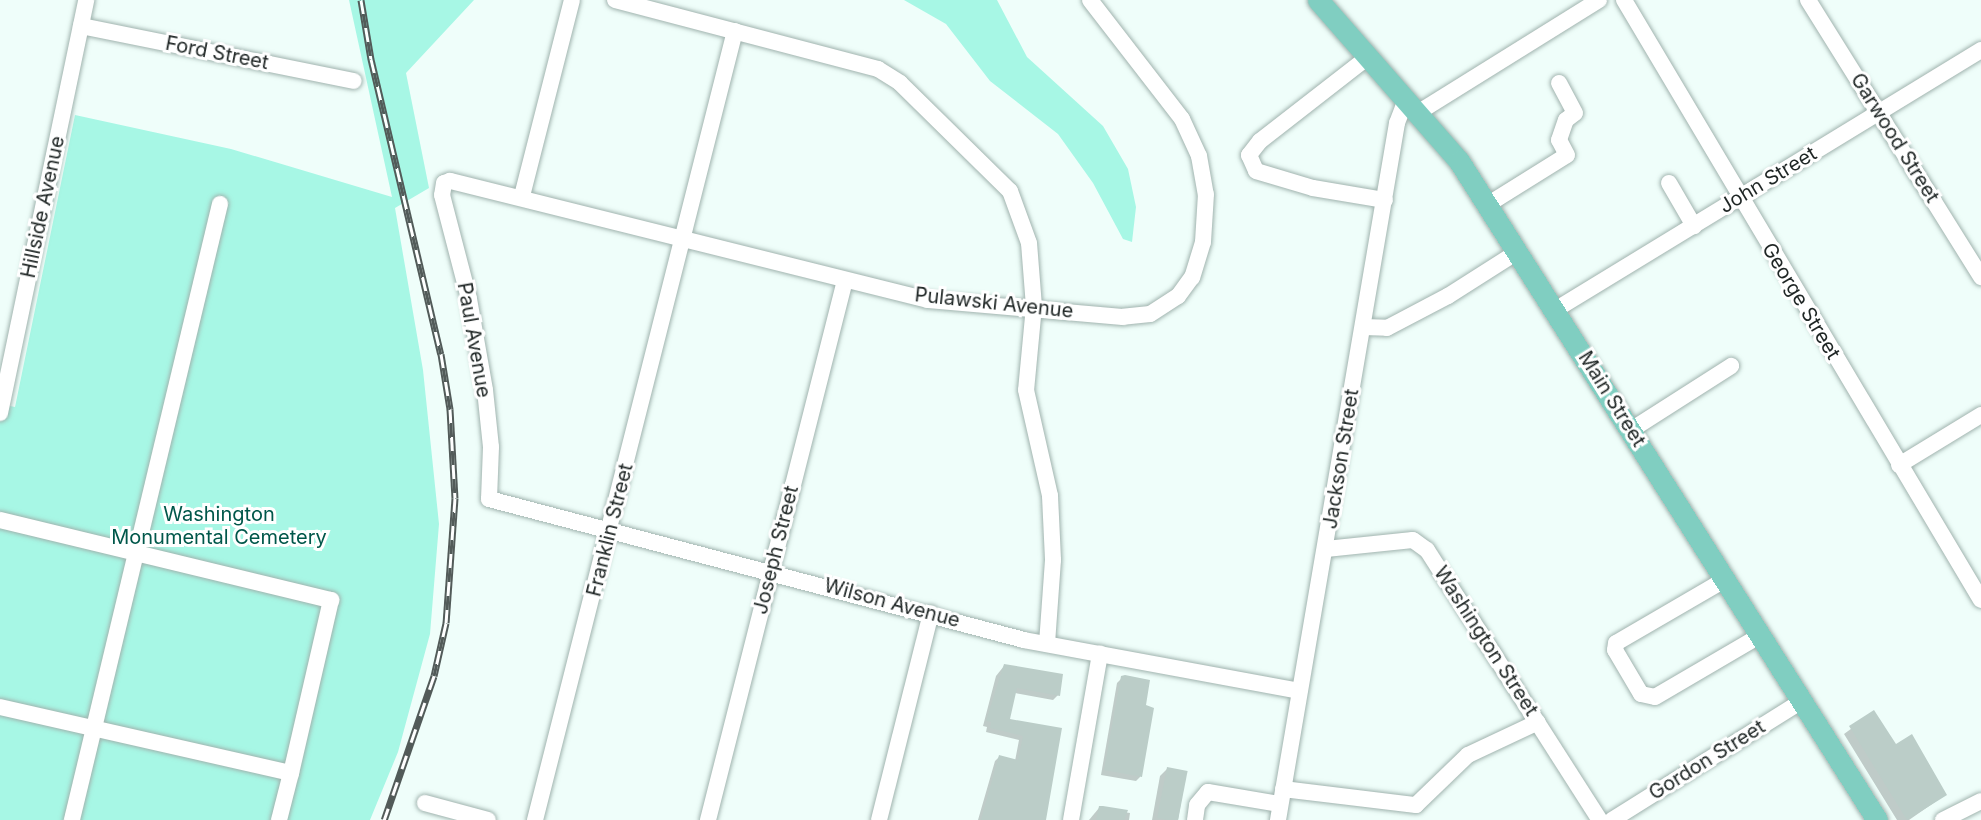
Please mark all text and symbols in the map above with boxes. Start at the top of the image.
street label: Ford Street [163,31,271,75]
street label: Garwood Street [1846,69,1944,207]
street label: Hillside Avenue [16,134,70,280]
street label: John Street [1715,142,1821,218]
street label: George Street [1757,238,1845,364]
street label: Paul Avenue [452,281,496,399]
street label: Pulawski Avenue [914,283,1074,323]
street label: Main Street [1573,347,1651,451]
street label: Jackson Street [1318,387,1364,531]
street label: Franklin Street [582,461,638,599]
street label: Joseph Street [748,483,804,617]
park label: Washington Monumental Cemetery [111,503,327,550]
street label: Washington Street [1429,562,1543,720]
street label: Wilson Avenue [821,573,963,633]
street label: Gordon Street [1645,715,1769,805]

